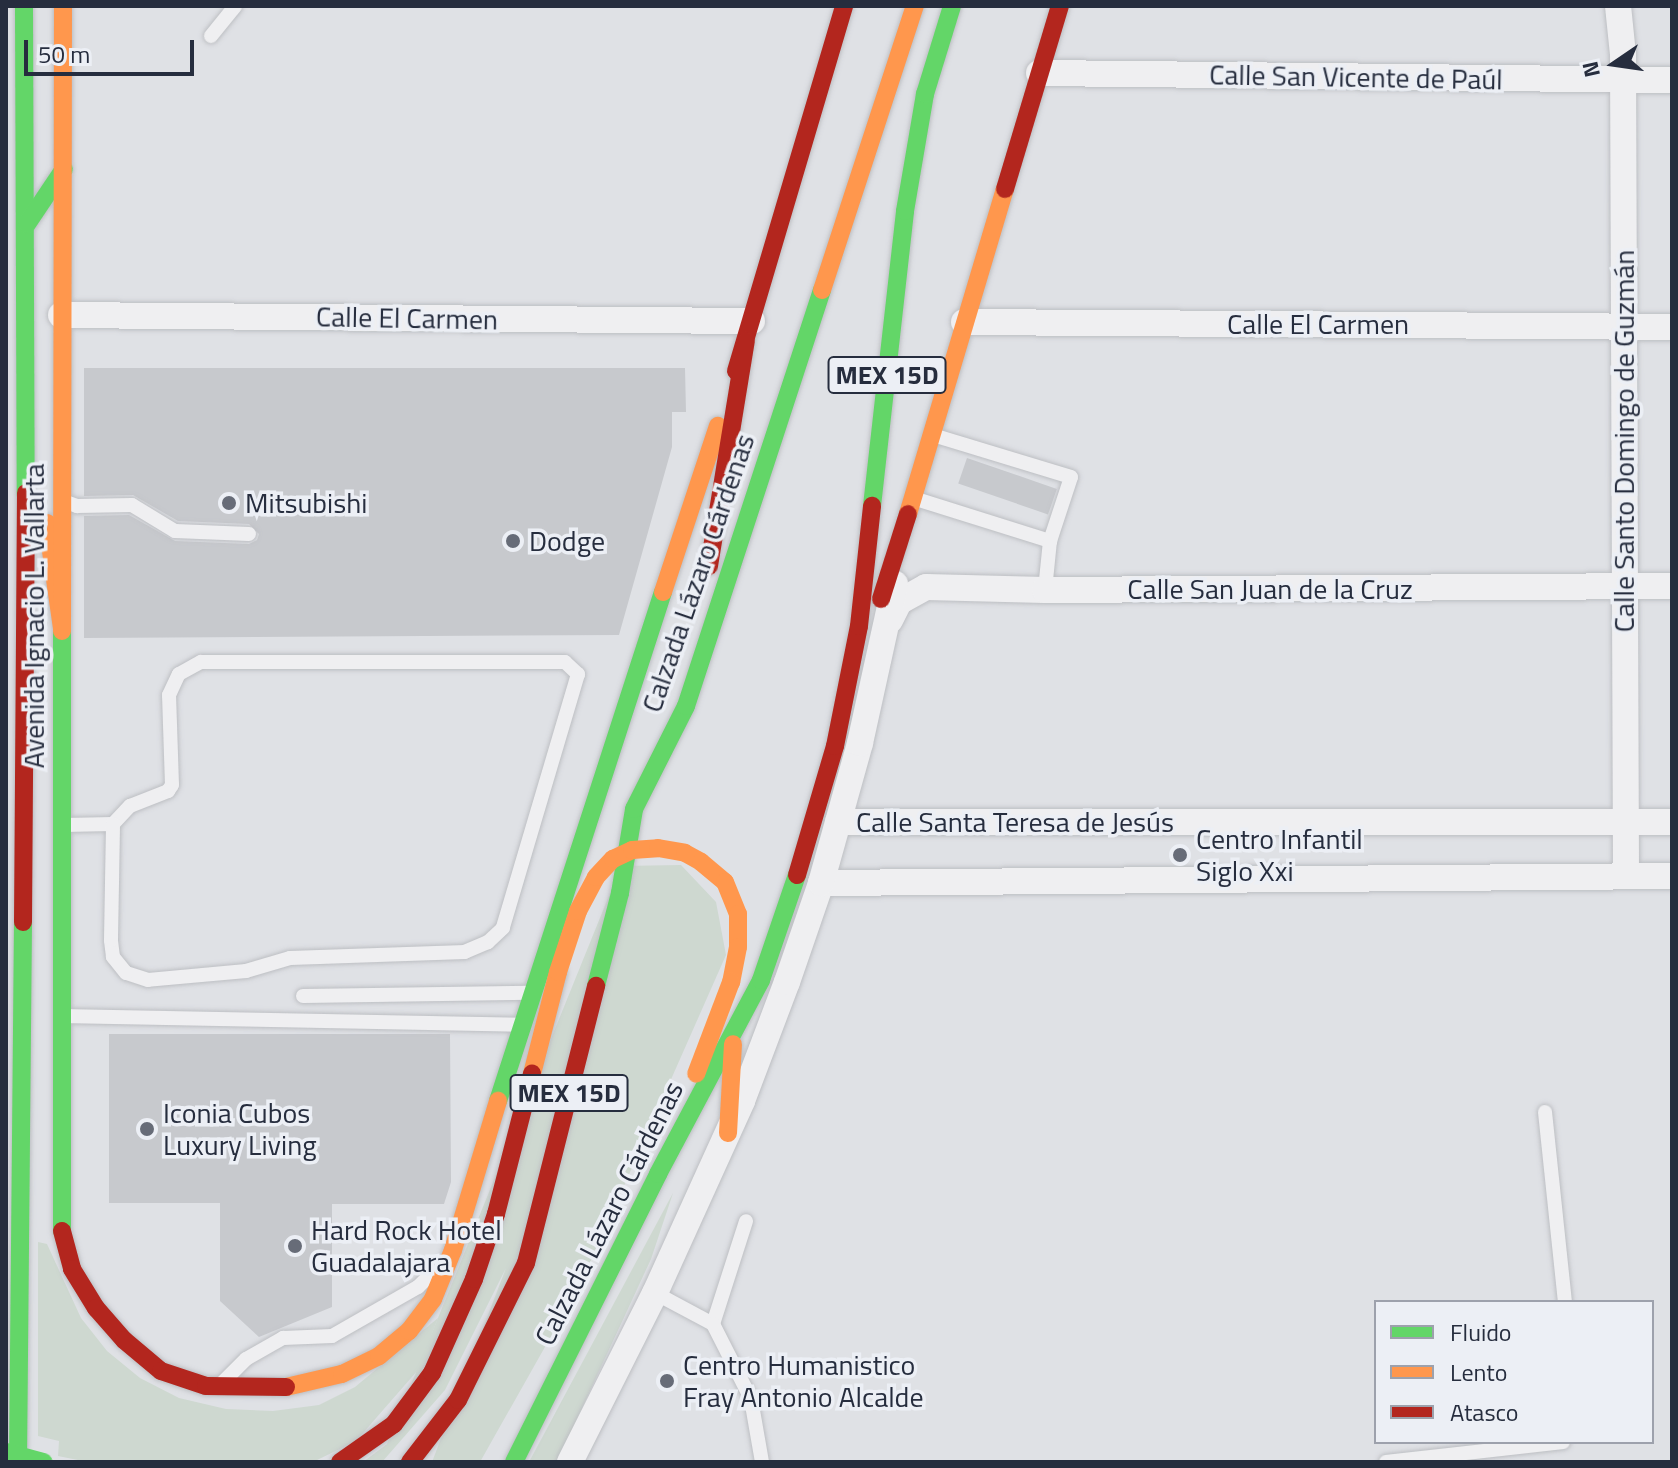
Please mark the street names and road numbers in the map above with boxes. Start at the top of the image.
street label: Calle San Vicente de Paúl [1209,58,1503,96]
street label: Calle Santo Domingo de Guzmán [1607,250,1641,632]
street label: Calle El Carmen [316,300,498,336]
street label: Calle El Carmen [1227,307,1409,341]
road number: MEX 15D [827,353,947,397]
street label: Calzada Lázaro Cárdenas [635,430,761,716]
street label: Avenida Ignacio L. Vallarta [17,464,51,768]
street label: Calle San Juan de la Cruz [1127,572,1413,606]
street label: Calle Santa Teresa de Jesús [856,805,1174,839]
road number: MEX 15D [509,1071,629,1115]
street label: Calzada Lázaro Cárdenas [528,1075,690,1351]

